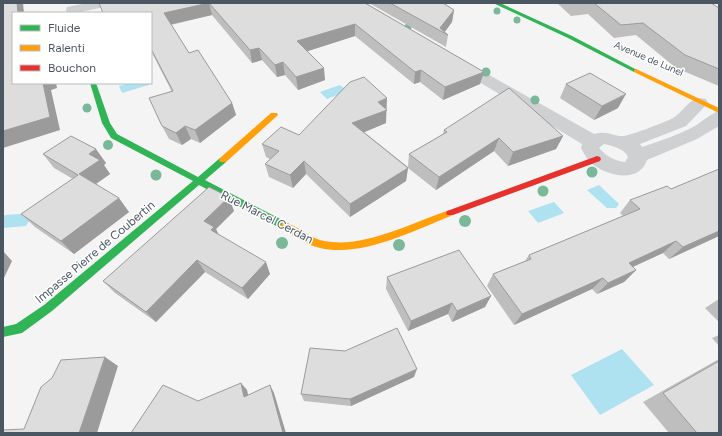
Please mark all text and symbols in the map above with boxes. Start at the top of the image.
legend [12,12,152,84]
text: Fluide [48,21,81,35]
street label: Avenue de Lunel [612,38,685,79]
text: Ralenti [48,41,85,55]
text: Bouchon [48,61,96,75]
street label: Rue Marcel Cerdan [218,188,316,246]
street label: Impasse Pierre de Coubertin [32,198,158,306]

